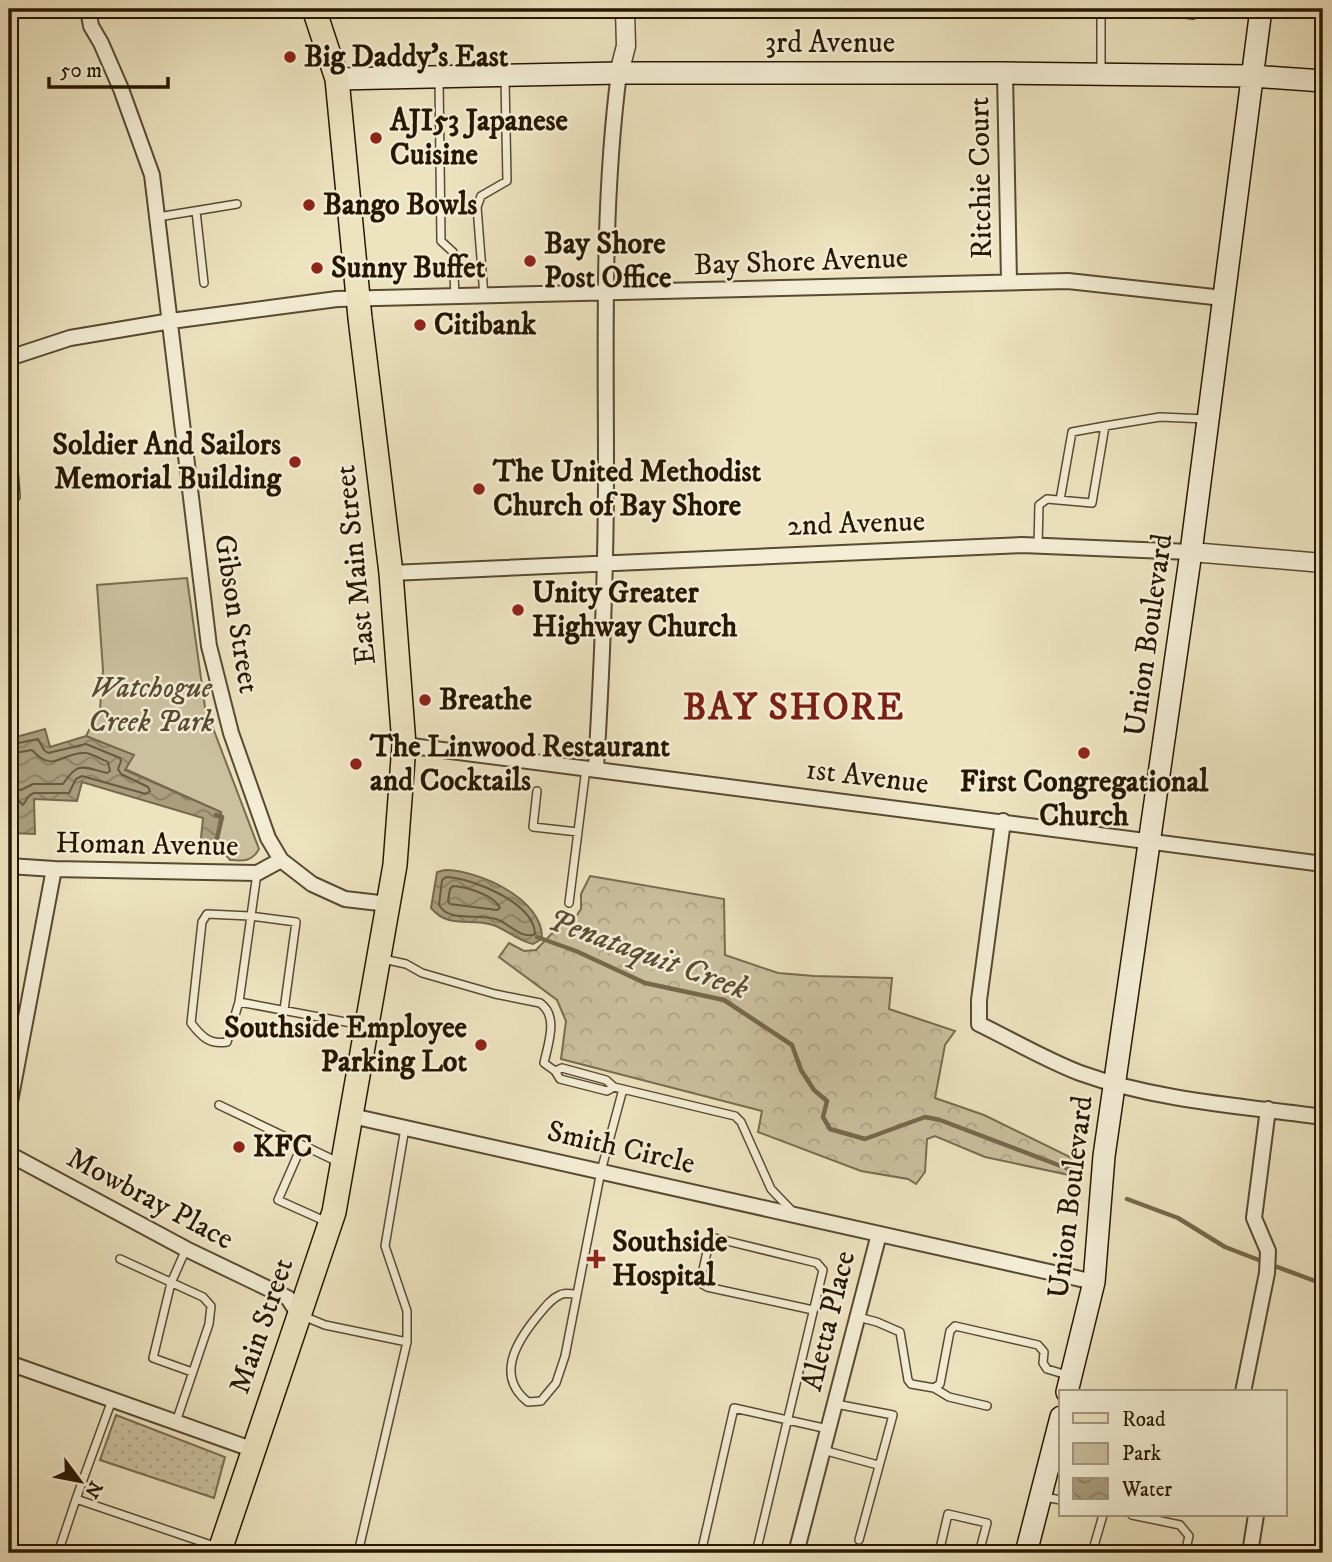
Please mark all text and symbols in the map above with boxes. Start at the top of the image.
street label: 3rd Avenue [765,25,895,62]
place label: Big Daddy’s East [304,39,509,76]
scale bar [49,46,168,90]
marker: Big Daddy’s East [282,49,298,65]
text: 50 m [60,58,102,84]
street label: Ritchie Court [961,97,1001,259]
place label: AJI53 Japanese Cuisine [389,103,569,174]
marker: AJI53 Japanese Cuisine [368,130,384,146]
place label: Bango Bowls [323,187,477,224]
marker: Bango Bowls [301,197,317,213]
place label: Bay Shore Post Office [544,226,672,297]
street label: Bay Shore Avenue [693,240,909,284]
place label: Sunny Buffet [331,250,486,287]
marker: Bay Shore Post Office [522,253,538,269]
marker: Sunny Buffet [309,260,325,276]
place label: Citibank [434,307,537,344]
marker: Citibank [412,317,428,333]
place label: Soldier And Sailors Memorial Building [52,427,282,498]
marker: Soldier And Sailors Memorial Building [287,454,303,470]
place label: The United Methodist Church of Bay Shore [492,454,761,525]
street label: East Main Street [327,463,385,667]
marker: The United Methodist Church of Bay Shore [471,481,487,497]
street label: 2nd Avenue [786,503,926,545]
street label: Union Boulevard [1116,531,1182,739]
street label: Gibson Street [205,532,267,696]
place label: Unity Greater Highway Church [532,575,737,646]
marker: Unity Greater Highway Church [510,602,526,618]
park label: Watchogue Creek Park [88,670,215,741]
place label: Breathe [439,682,532,719]
district label: BAY SHORE [683,685,905,732]
marker: Breathe [417,692,433,708]
place label: The Linwood Restaurant and Cocktails [369,729,670,800]
marker: First Congregational Church [1076,745,1092,761]
street label: 1st Avenue [803,751,931,803]
marker: The Linwood Restaurant and Cocktails [348,756,364,772]
place label: First Congregational Church [960,764,1209,835]
street label: Homan Avenue [55,825,239,865]
water label: Penataquit Creek [542,900,754,1010]
place label: Southside Employee Parking Lot [224,1010,468,1081]
marker: Southside Employee Parking Lot [473,1037,489,1053]
street label: Union Boulevard [1040,1093,1102,1301]
street label: Smith Circle [544,1113,698,1183]
place label: KFC [253,1129,312,1166]
marker: KFC [231,1139,247,1155]
street label: Mowbray Place [60,1140,240,1258]
place label: Southside Hospital [612,1224,728,1295]
street label: Aletta Place [794,1247,864,1395]
marker: Southside Hospital [586,1249,606,1269]
street label: Main Street [222,1253,302,1399]
legend [1059,1390,1286,1516]
text: Road [1122,1407,1166,1433]
text: Park [1122,1441,1162,1467]
north arrow [46,1446,116,1516]
text: N [79,1477,107,1502]
text: Water [1121,1477,1172,1503]

